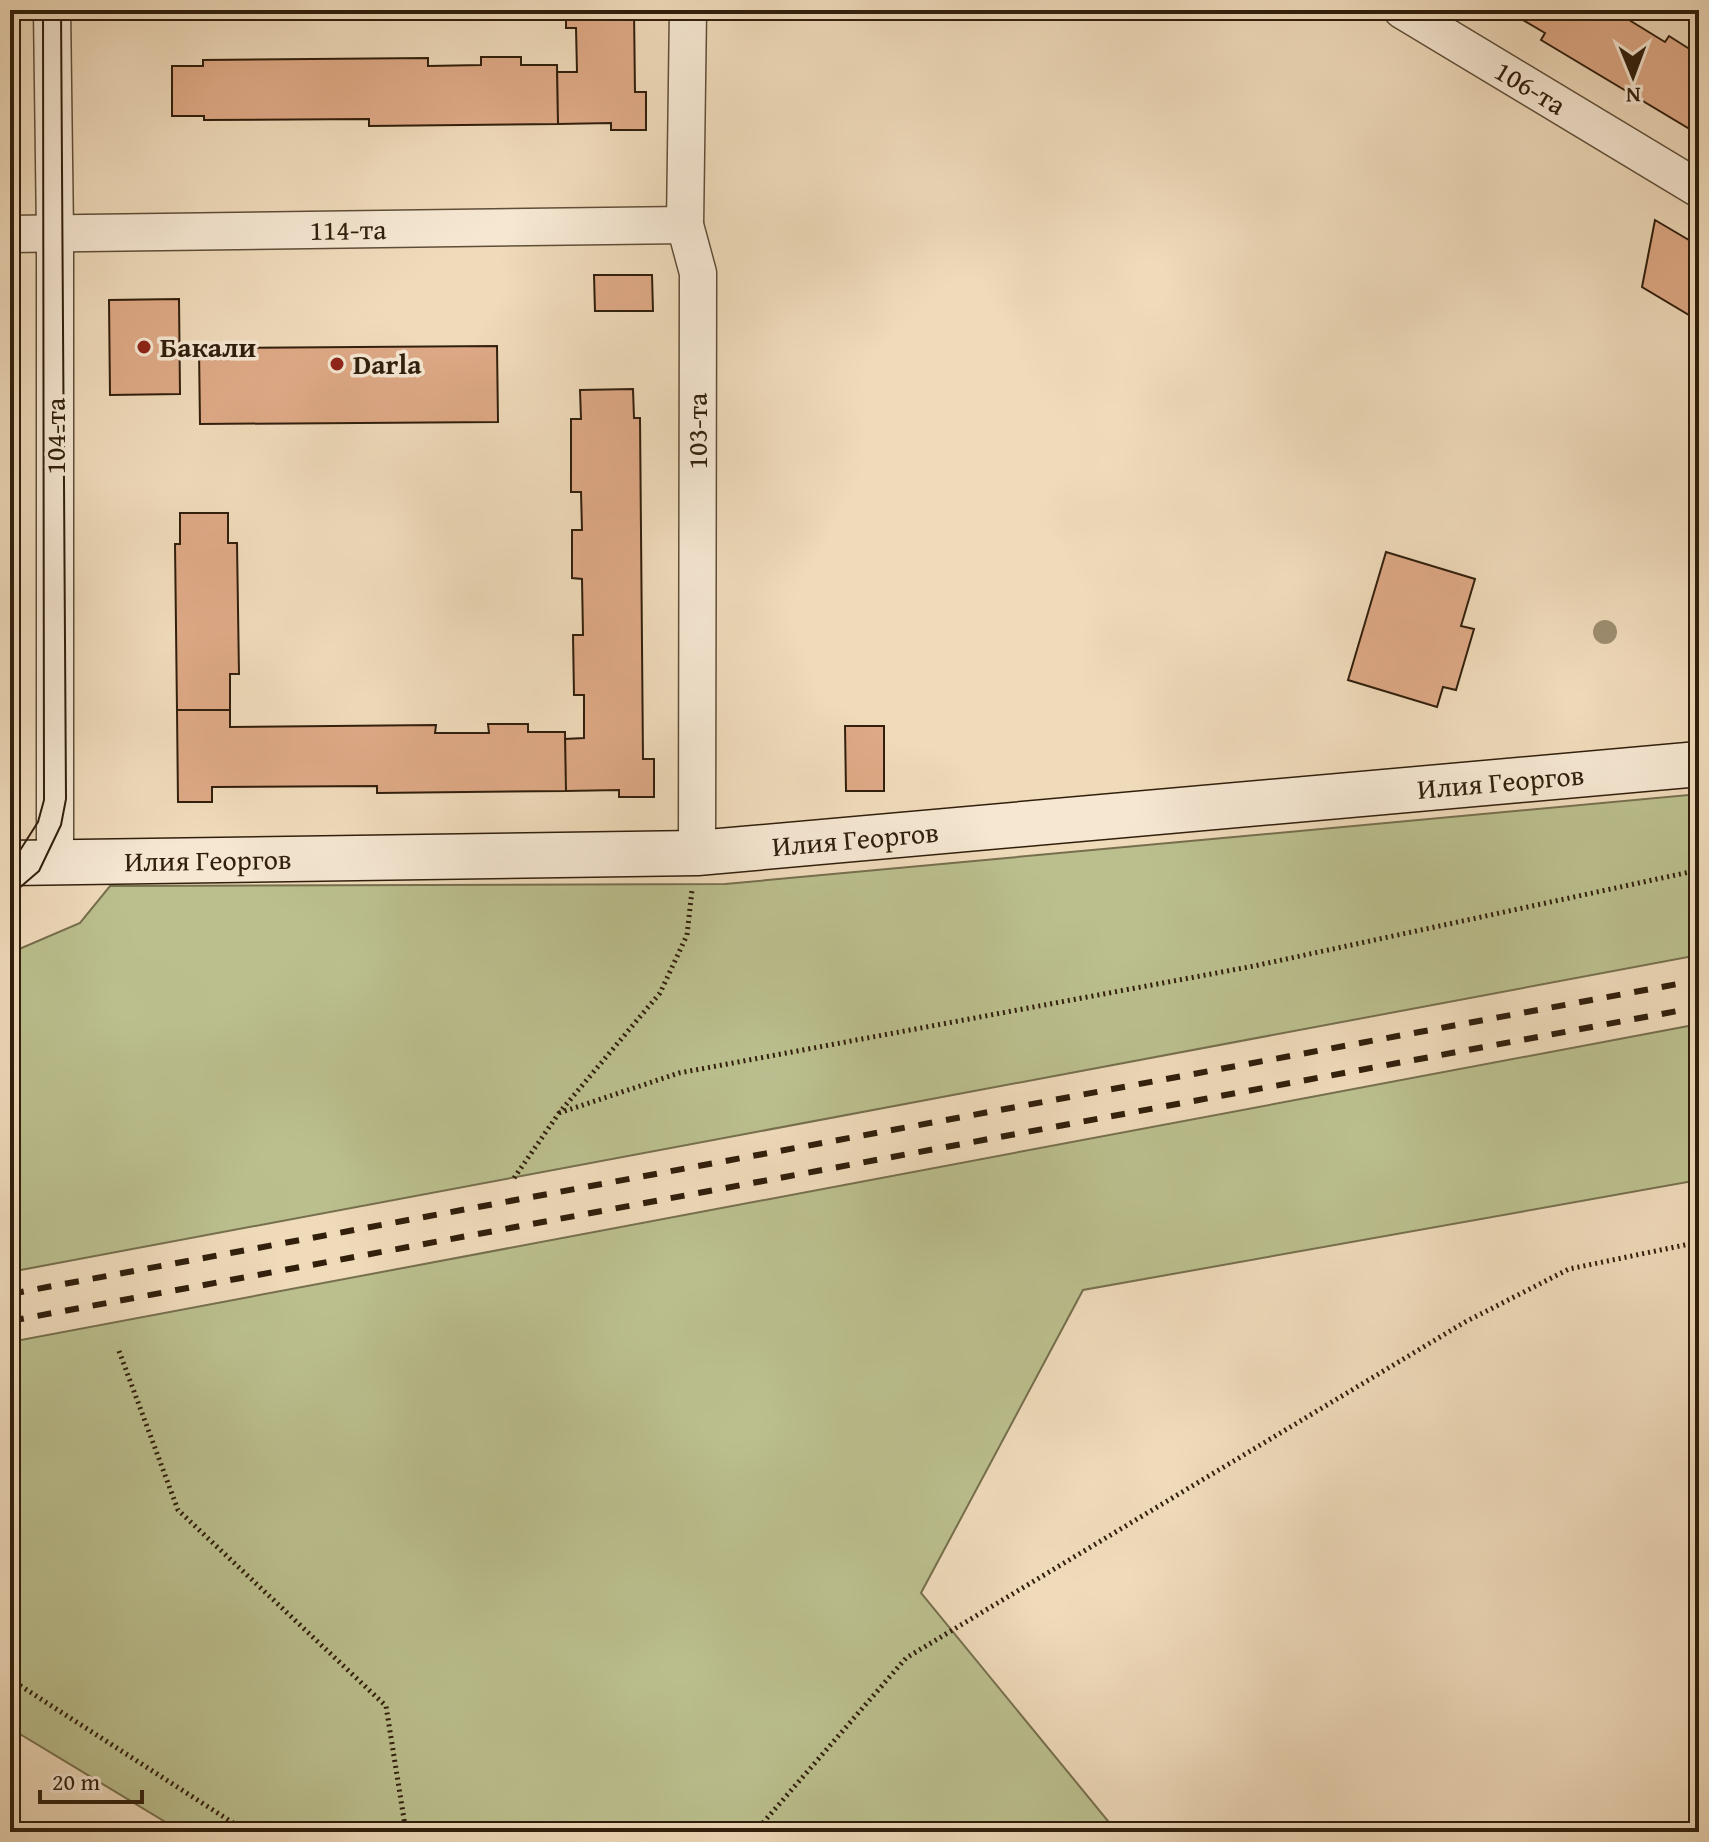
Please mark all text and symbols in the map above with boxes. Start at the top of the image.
north arrow [1593,36,1673,116]
street label: 106-та [1487,50,1575,125]
text: N [1625,80,1641,112]
street label: 114-та [309,208,387,250]
place label: Бакали [160,326,256,367]
marker: Бакали [135,338,153,356]
place label: Darla [353,343,422,384]
marker: Darla [328,355,346,373]
street label: 103-та [676,392,717,469]
street label: 104-та [34,397,75,474]
street label: Илия Георгов [1416,753,1586,809]
street label: Илия Георгов [770,811,940,866]
street label: Илия Георгов [124,838,292,881]
scale bar [40,1754,142,1804]
text: 20 m [52,1764,100,1799]

